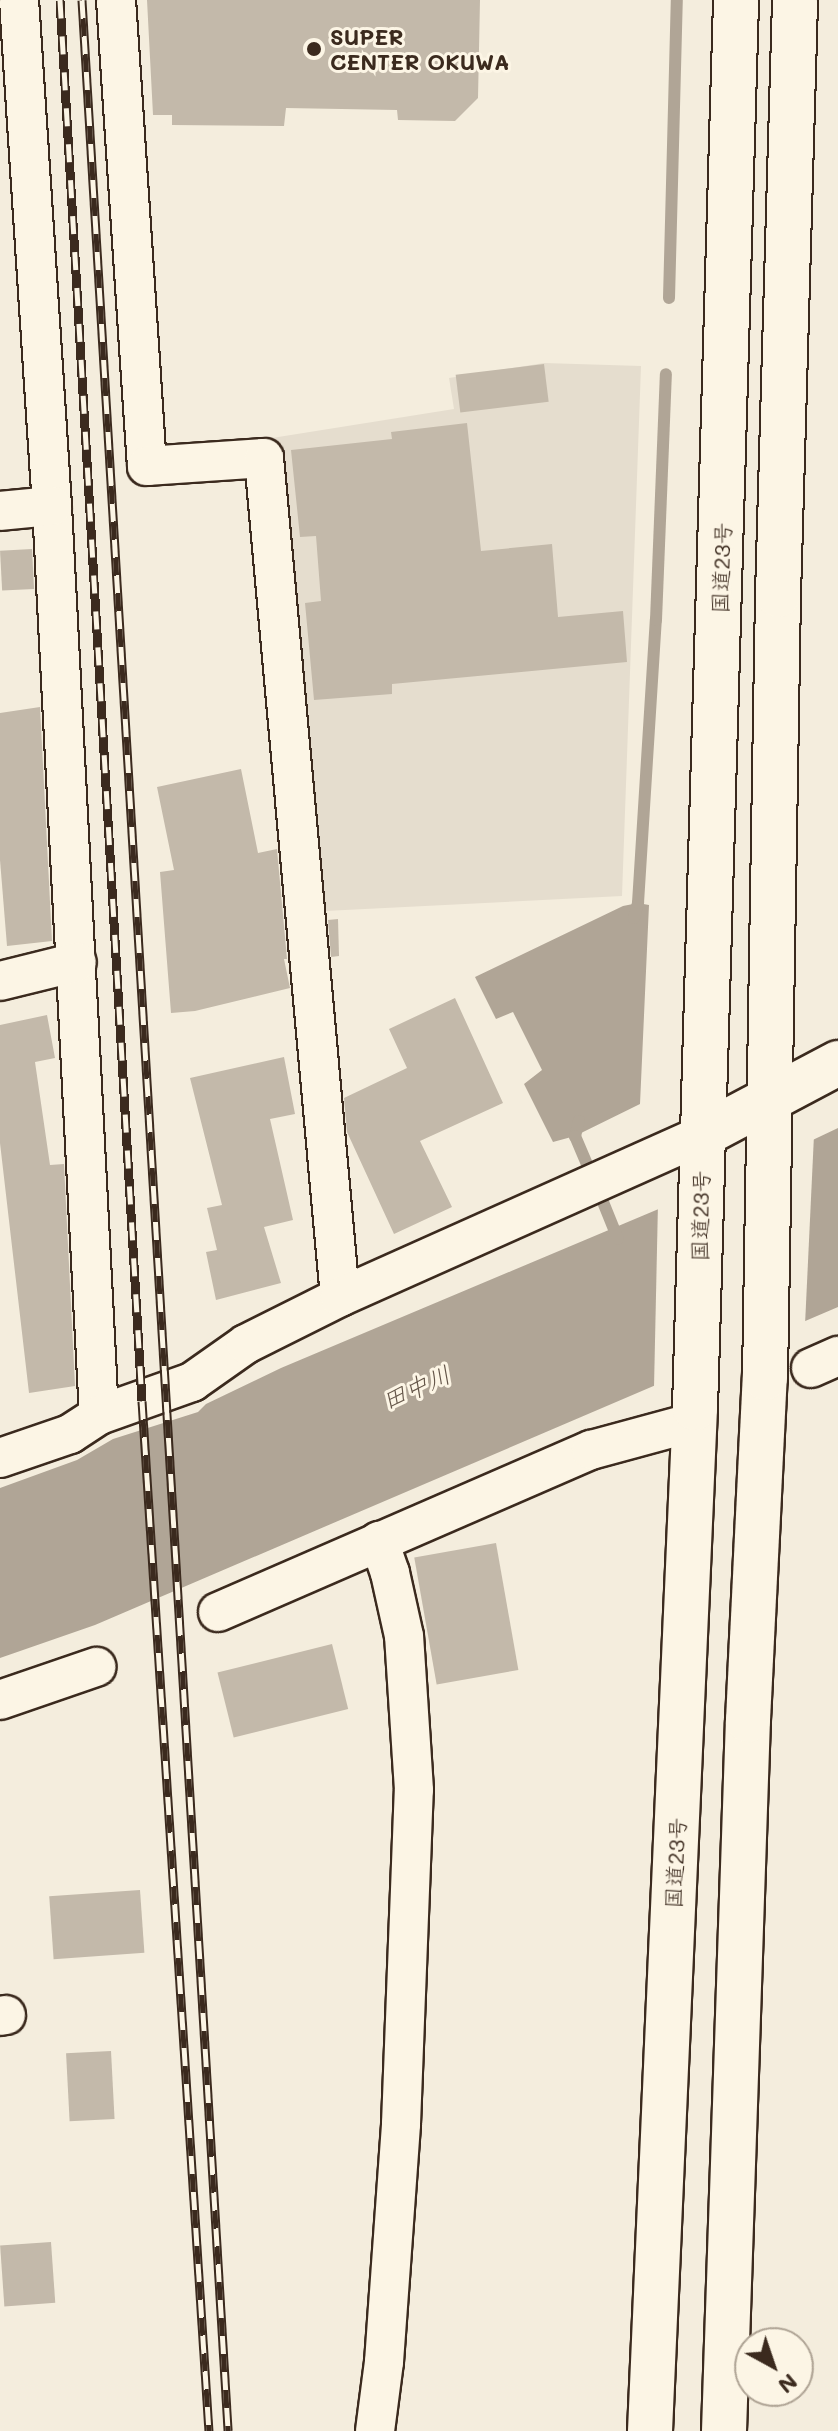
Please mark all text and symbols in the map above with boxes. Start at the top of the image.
place label: SUPER CENTER OKUWA [330,23,509,74]
marker: SUPER CENTER OKUWA [305,40,323,58]
street label: 国道23号 [706,522,736,614]
street label: 国道23号 [686,1170,714,1262]
water label: 田中川 [377,1359,455,1415]
street label: 国道23号 [659,1817,691,1909]
north arrow [734,2327,814,2407]
text: N [773,2368,804,2401]

